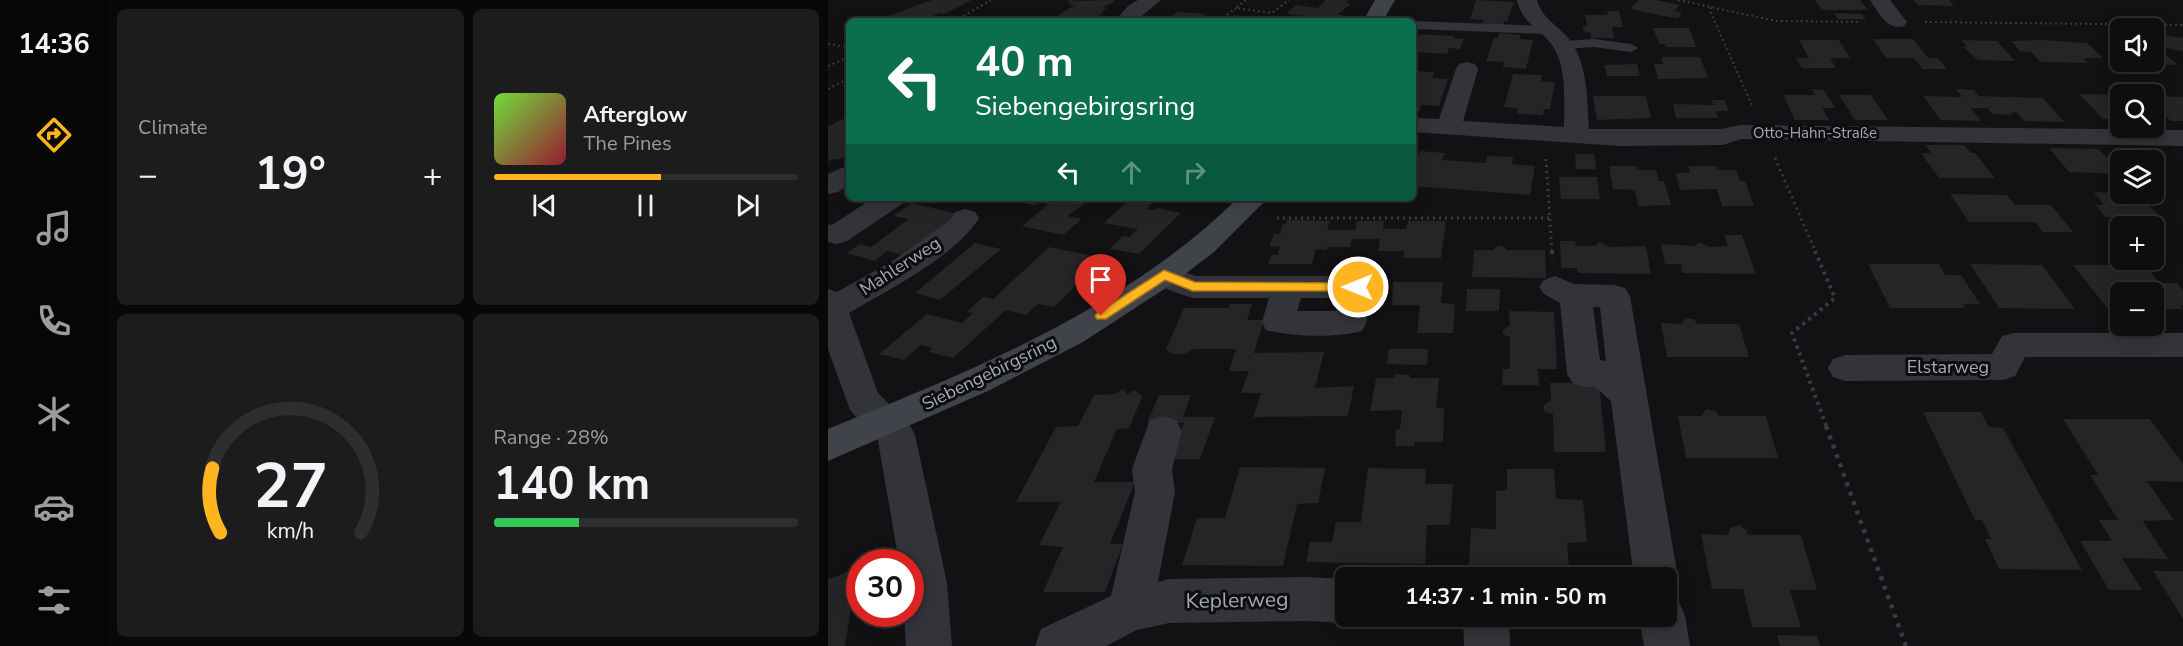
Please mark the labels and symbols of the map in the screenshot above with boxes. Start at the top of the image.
street label: Otto-Hahn-Straße [1753,123,1877,143]
street label: Mahlerweg [855,231,945,301]
pin [1075,254,1126,316]
position arrow [1326,255,1390,319]
street label: Siebengebirgsring [918,330,1060,416]
street label: Elstarweg [1907,355,1989,379]
speed limit sign: 30 [846,549,924,627]
street label: Keplerweg [1185,585,1289,615]

